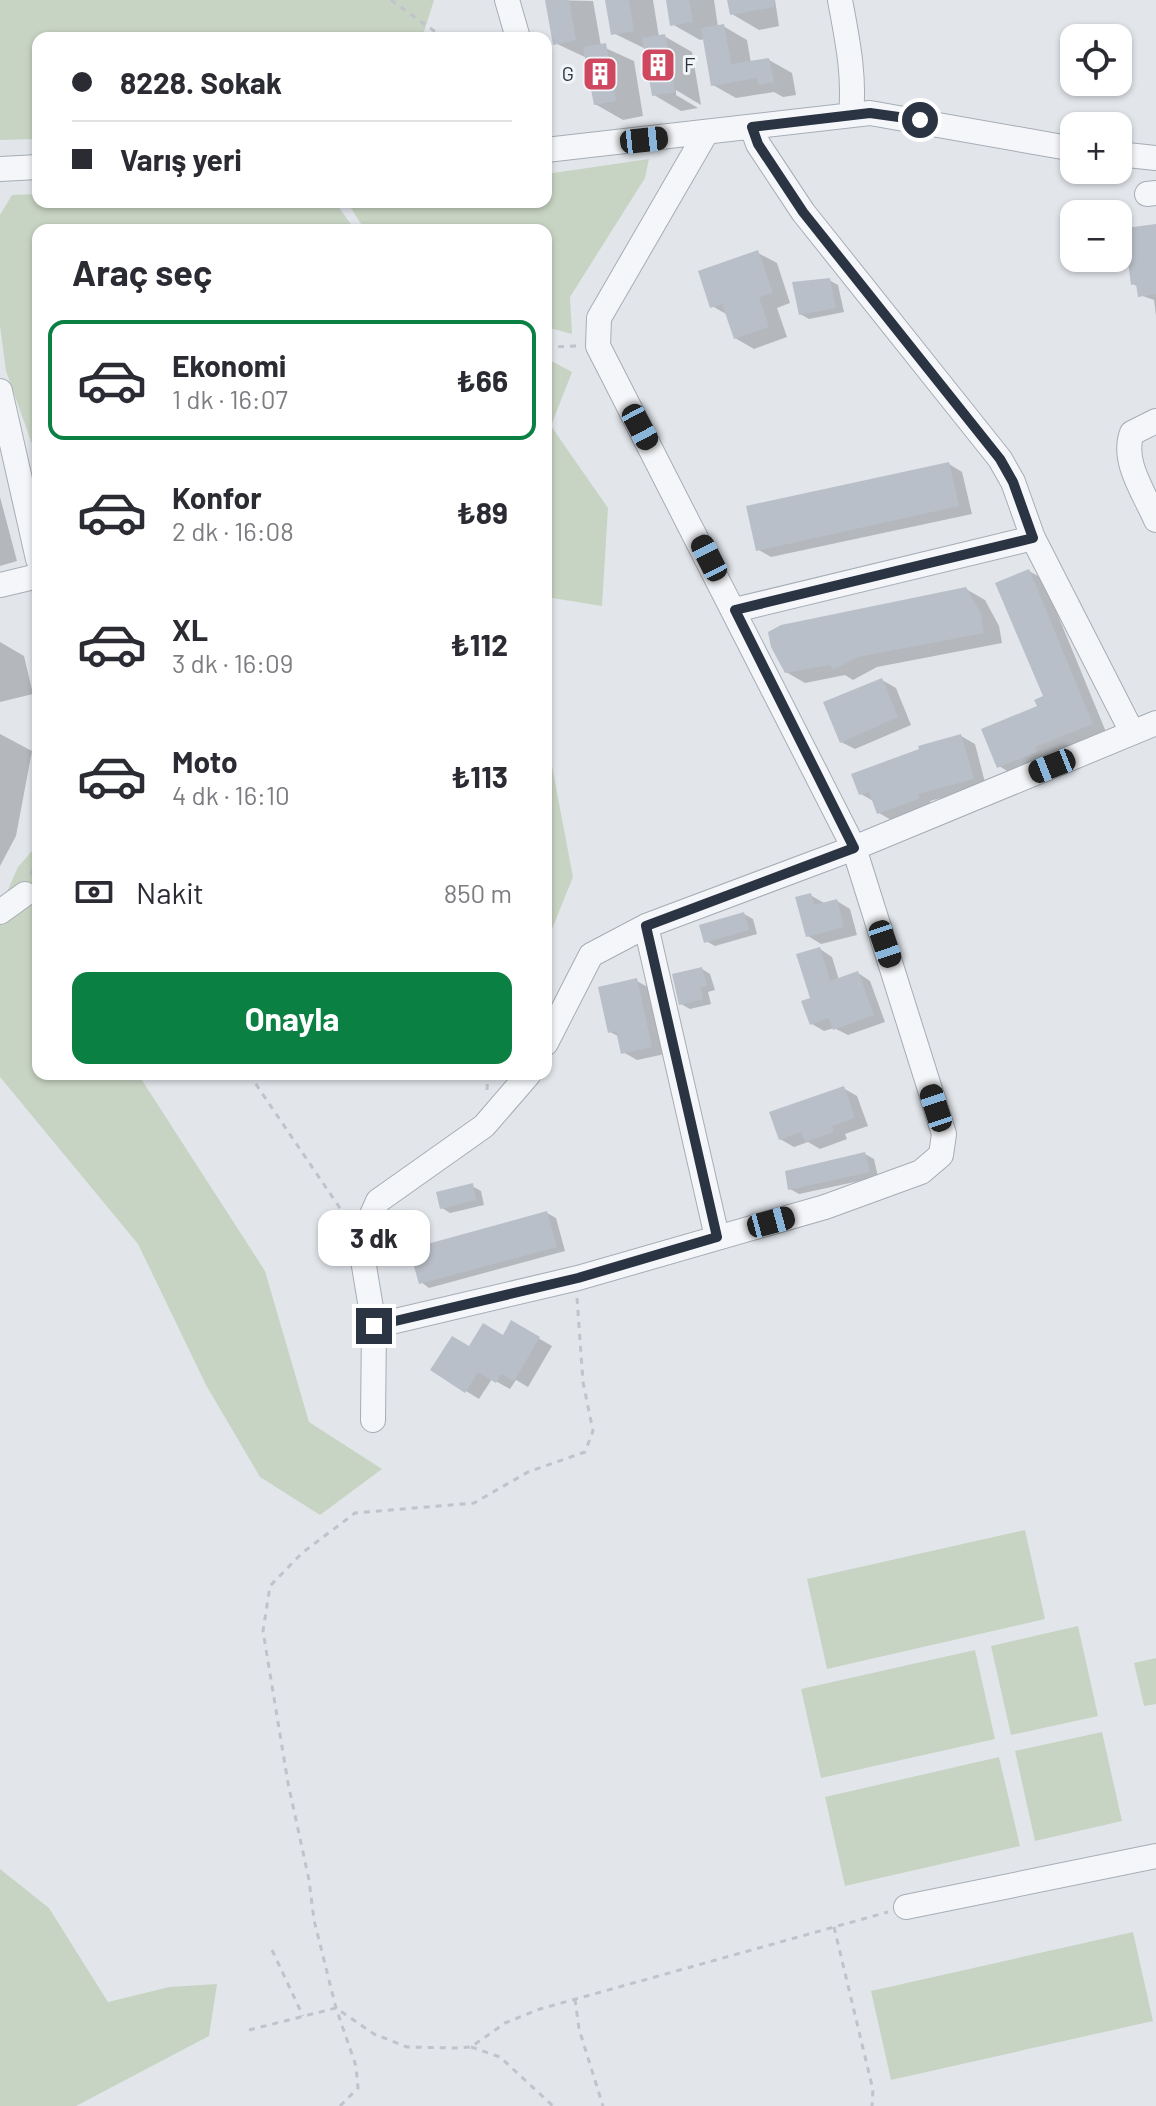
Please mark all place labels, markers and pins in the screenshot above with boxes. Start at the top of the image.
building icon: F [639,46,677,84]
place label: F [684,52,695,76]
building icon: G [581,55,619,93]
place label: G [562,61,574,85]

